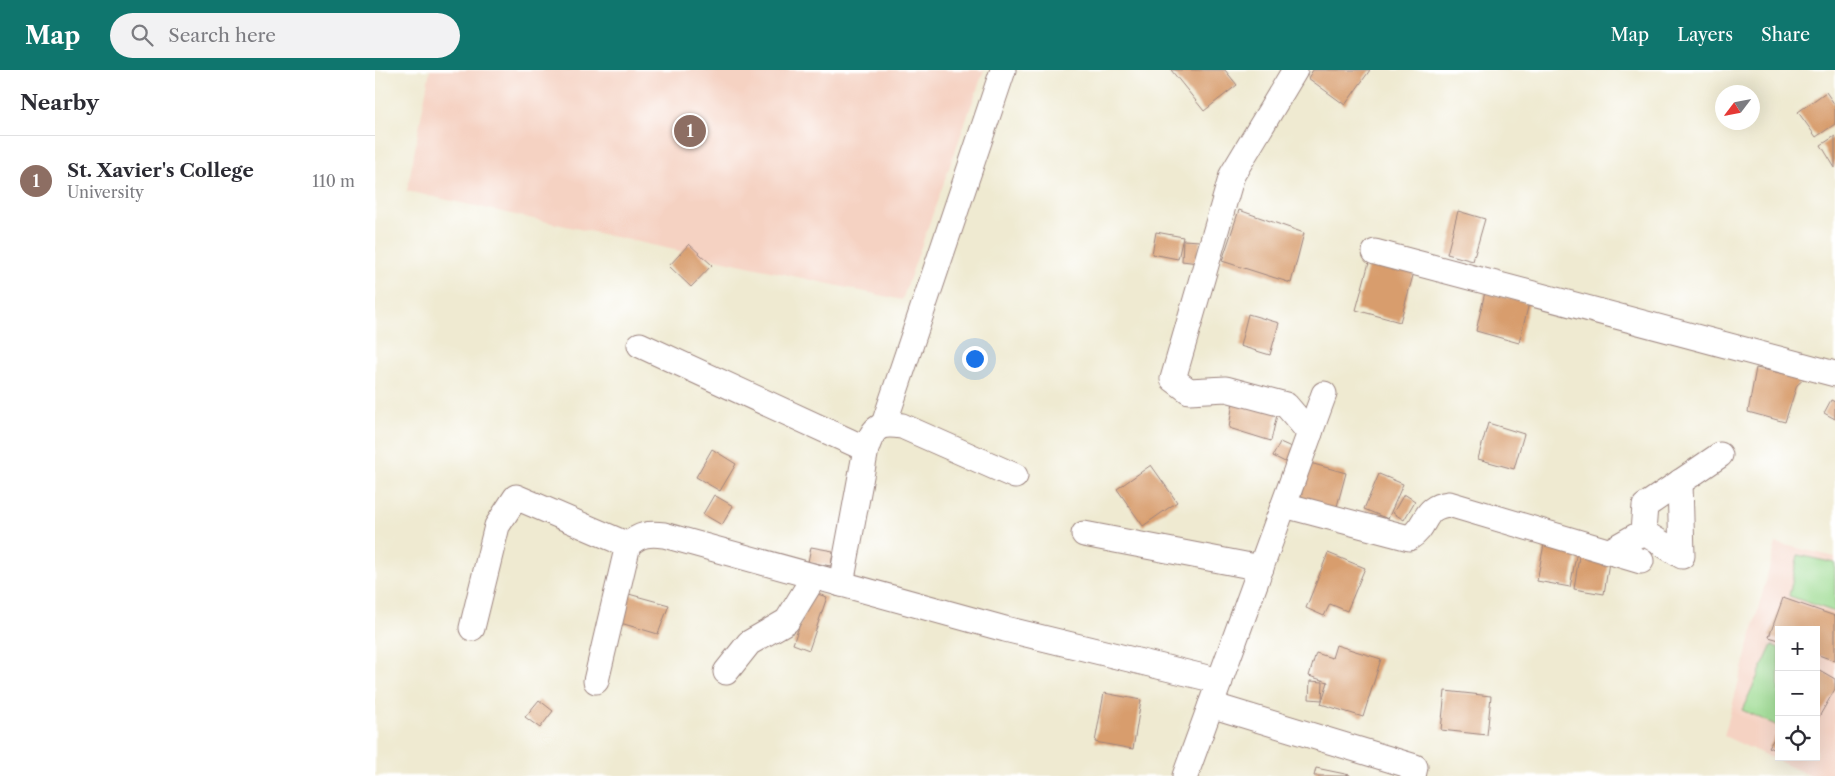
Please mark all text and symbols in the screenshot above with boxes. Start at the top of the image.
search box [110,13,460,58]
text: Map [25,21,80,50]
icon: search [128,21,156,49]
text: Search here [168,24,276,47]
text: Map [1611,24,1649,46]
text: Layers [1677,24,1733,46]
text: Share [1761,24,1810,46]
north arrow [1715,85,1760,130]
text: Nearby [20,90,99,115]
pin: 1 [674,112,706,150]
text: St. Xavier's College [67,159,254,182]
text: 1 [32,171,40,191]
text: 110 m [312,171,355,191]
text: University [67,182,144,202]
your location [962,346,988,372]
map controls [1775,626,1820,761]
button: + [1775,626,1820,671]
button: − [1775,671,1820,716]
button: locate [1775,716,1820,761]

